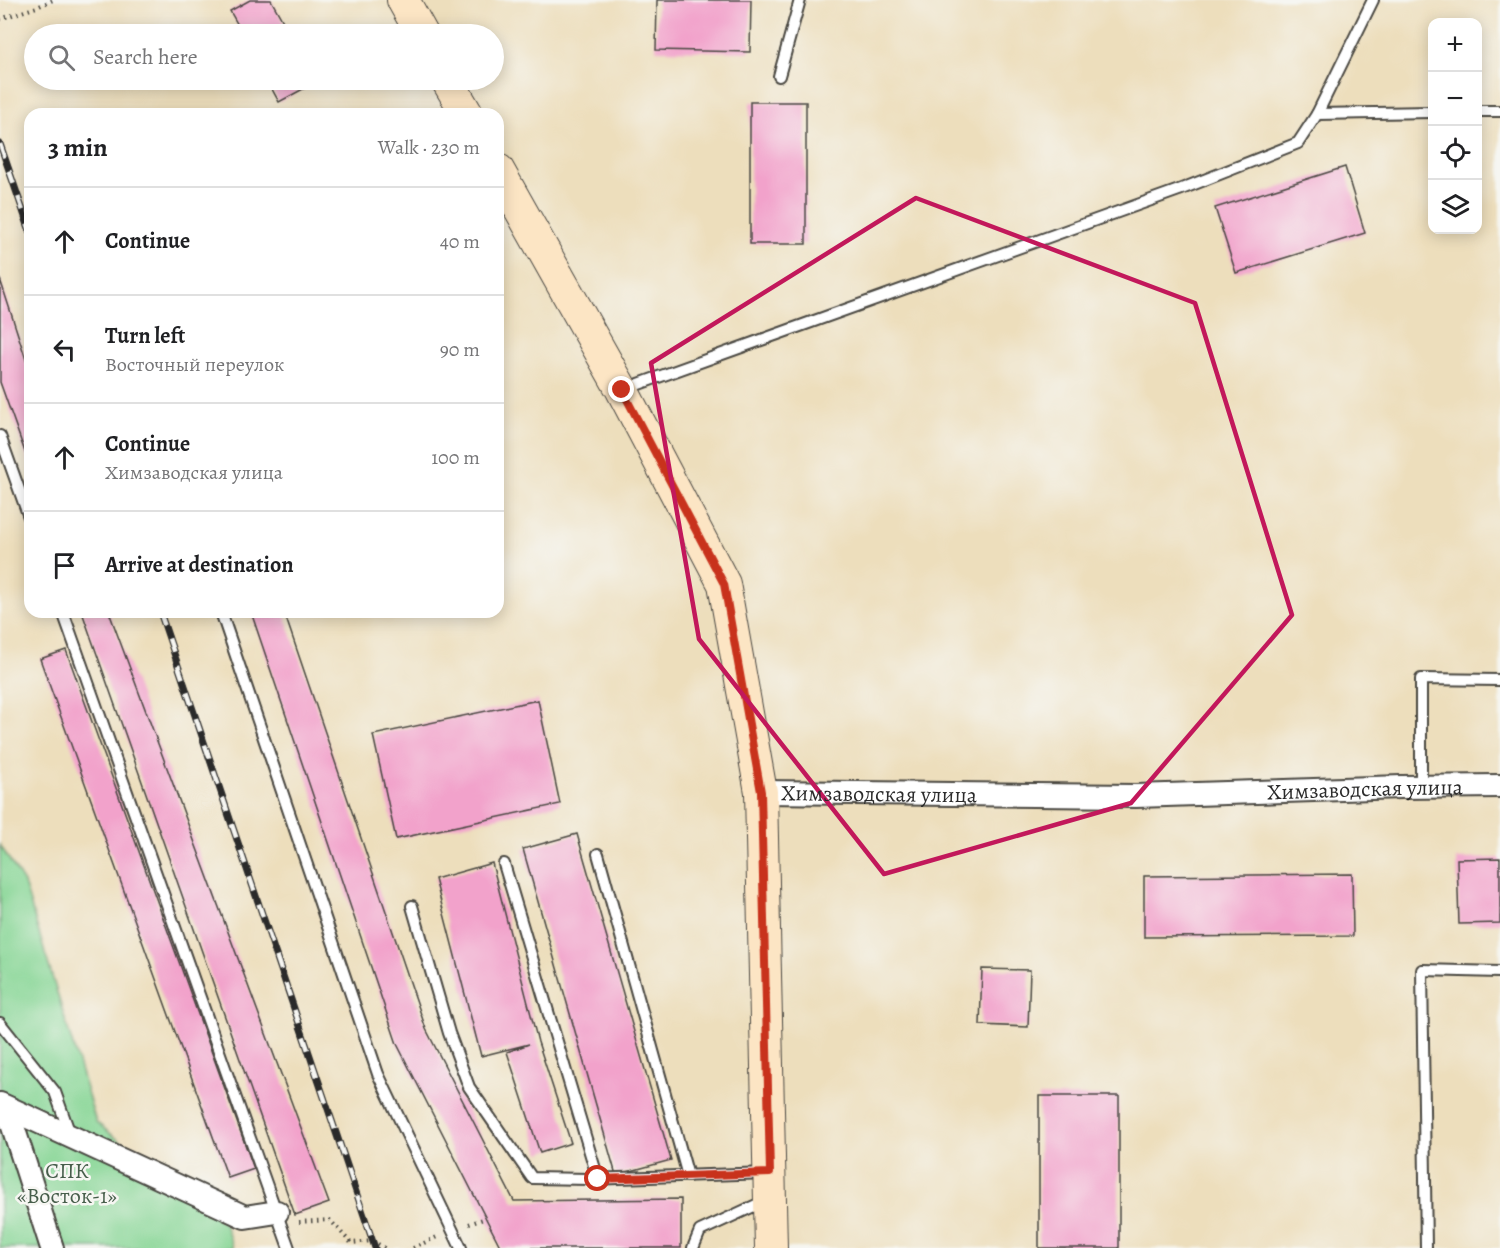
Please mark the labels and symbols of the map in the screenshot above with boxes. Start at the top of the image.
route end [608,376,634,402]
street label: Химзаводская улица [1266,772,1464,808]
street label: Химзаводская улица [781,778,978,810]
park label: СПК «Восток-1» [17,1156,117,1211]
route start [584,1165,610,1191]

